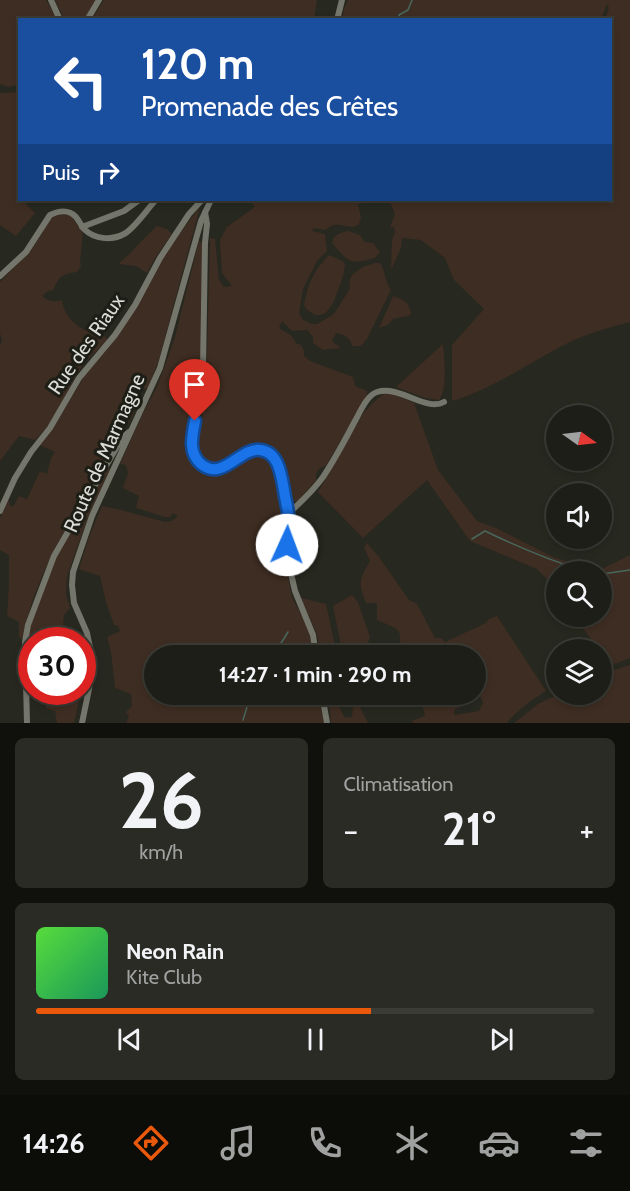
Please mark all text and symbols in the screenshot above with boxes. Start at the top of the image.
text: 120 m [141,38,254,90]
icon: left [42,42,120,120]
text: Promenade des Crêtes [141,90,398,123]
icon: right [92,156,125,189]
text: Puis [42,159,80,186]
street label: Rue des Riaux [43,289,130,399]
pin [169,359,220,421]
icon: arrive [178,368,211,401]
street label: Route de Marmagne [58,370,150,536]
north arrow [546,405,612,471]
map controls [546,405,612,705]
button: sound [546,483,612,549]
position arrow [255,513,319,577]
button: search [546,561,612,627]
speed limit sign: 30 [18,627,96,705]
button: layers [546,639,612,705]
text: 14:27 · 1 min · 290 m [219,661,411,688]
text: 26 [119,753,204,848]
text: Climatisation [344,772,454,796]
text: 21° [442,802,495,856]
text: − [344,810,358,850]
text: + [579,810,594,850]
text: km/h [139,840,183,864]
text: Neon Rain [126,938,224,965]
text: Kite Club [126,965,202,989]
icon: previous [113,1023,146,1056]
icon: pause [299,1023,332,1056]
icon: next [485,1023,518,1056]
icon: directions [130,1122,172,1164]
icon: music [217,1122,259,1164]
icon: phone [304,1122,346,1164]
icon: climate [391,1122,433,1164]
icon: car [478,1122,520,1164]
icon: filters [565,1122,607,1164]
text: 14:26 [23,1127,85,1160]

